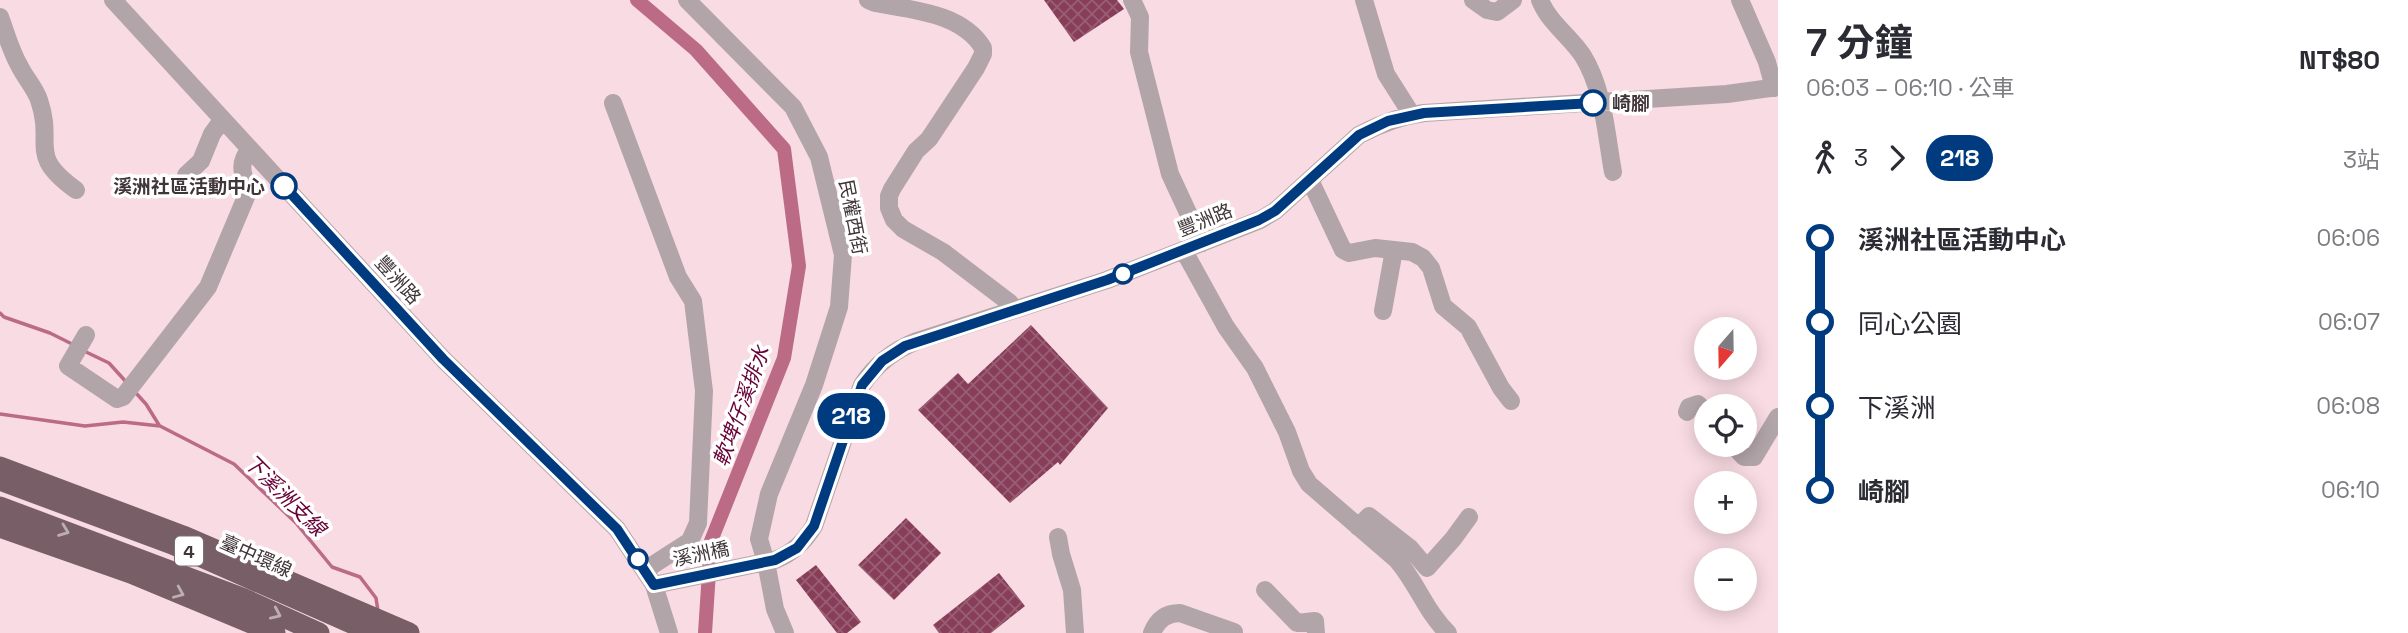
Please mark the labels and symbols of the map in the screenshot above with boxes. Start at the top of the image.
marker: 崎腳 [1580,90,1606,116]
place label: 崎腳 [1612,91,1650,116]
marker: 溪洲社區活動中心 [271,173,297,199]
place label: 溪洲社區活動中心 [113,174,265,199]
street label: 民權西街 [833,177,873,257]
street label: 豐洲路 [1174,198,1236,242]
street label: 豐洲路 [370,250,426,310]
unlabelled marker [1113,264,1133,284]
north arrow [1694,317,1757,380]
water label: 軟埤仔溪排水 [707,341,776,470]
line badge: 218 [811,393,891,439]
water label: 下溪洲支線 [238,448,333,543]
one-way arrow [57,522,69,536]
street label: 臺中環線 [216,529,296,583]
road number: 4 [175,536,203,566]
street label: 溪洲橋 [671,536,731,572]
unlabelled marker [628,549,648,569]
one-way arrow [172,584,184,598]
one-way arrow [268,606,281,620]

